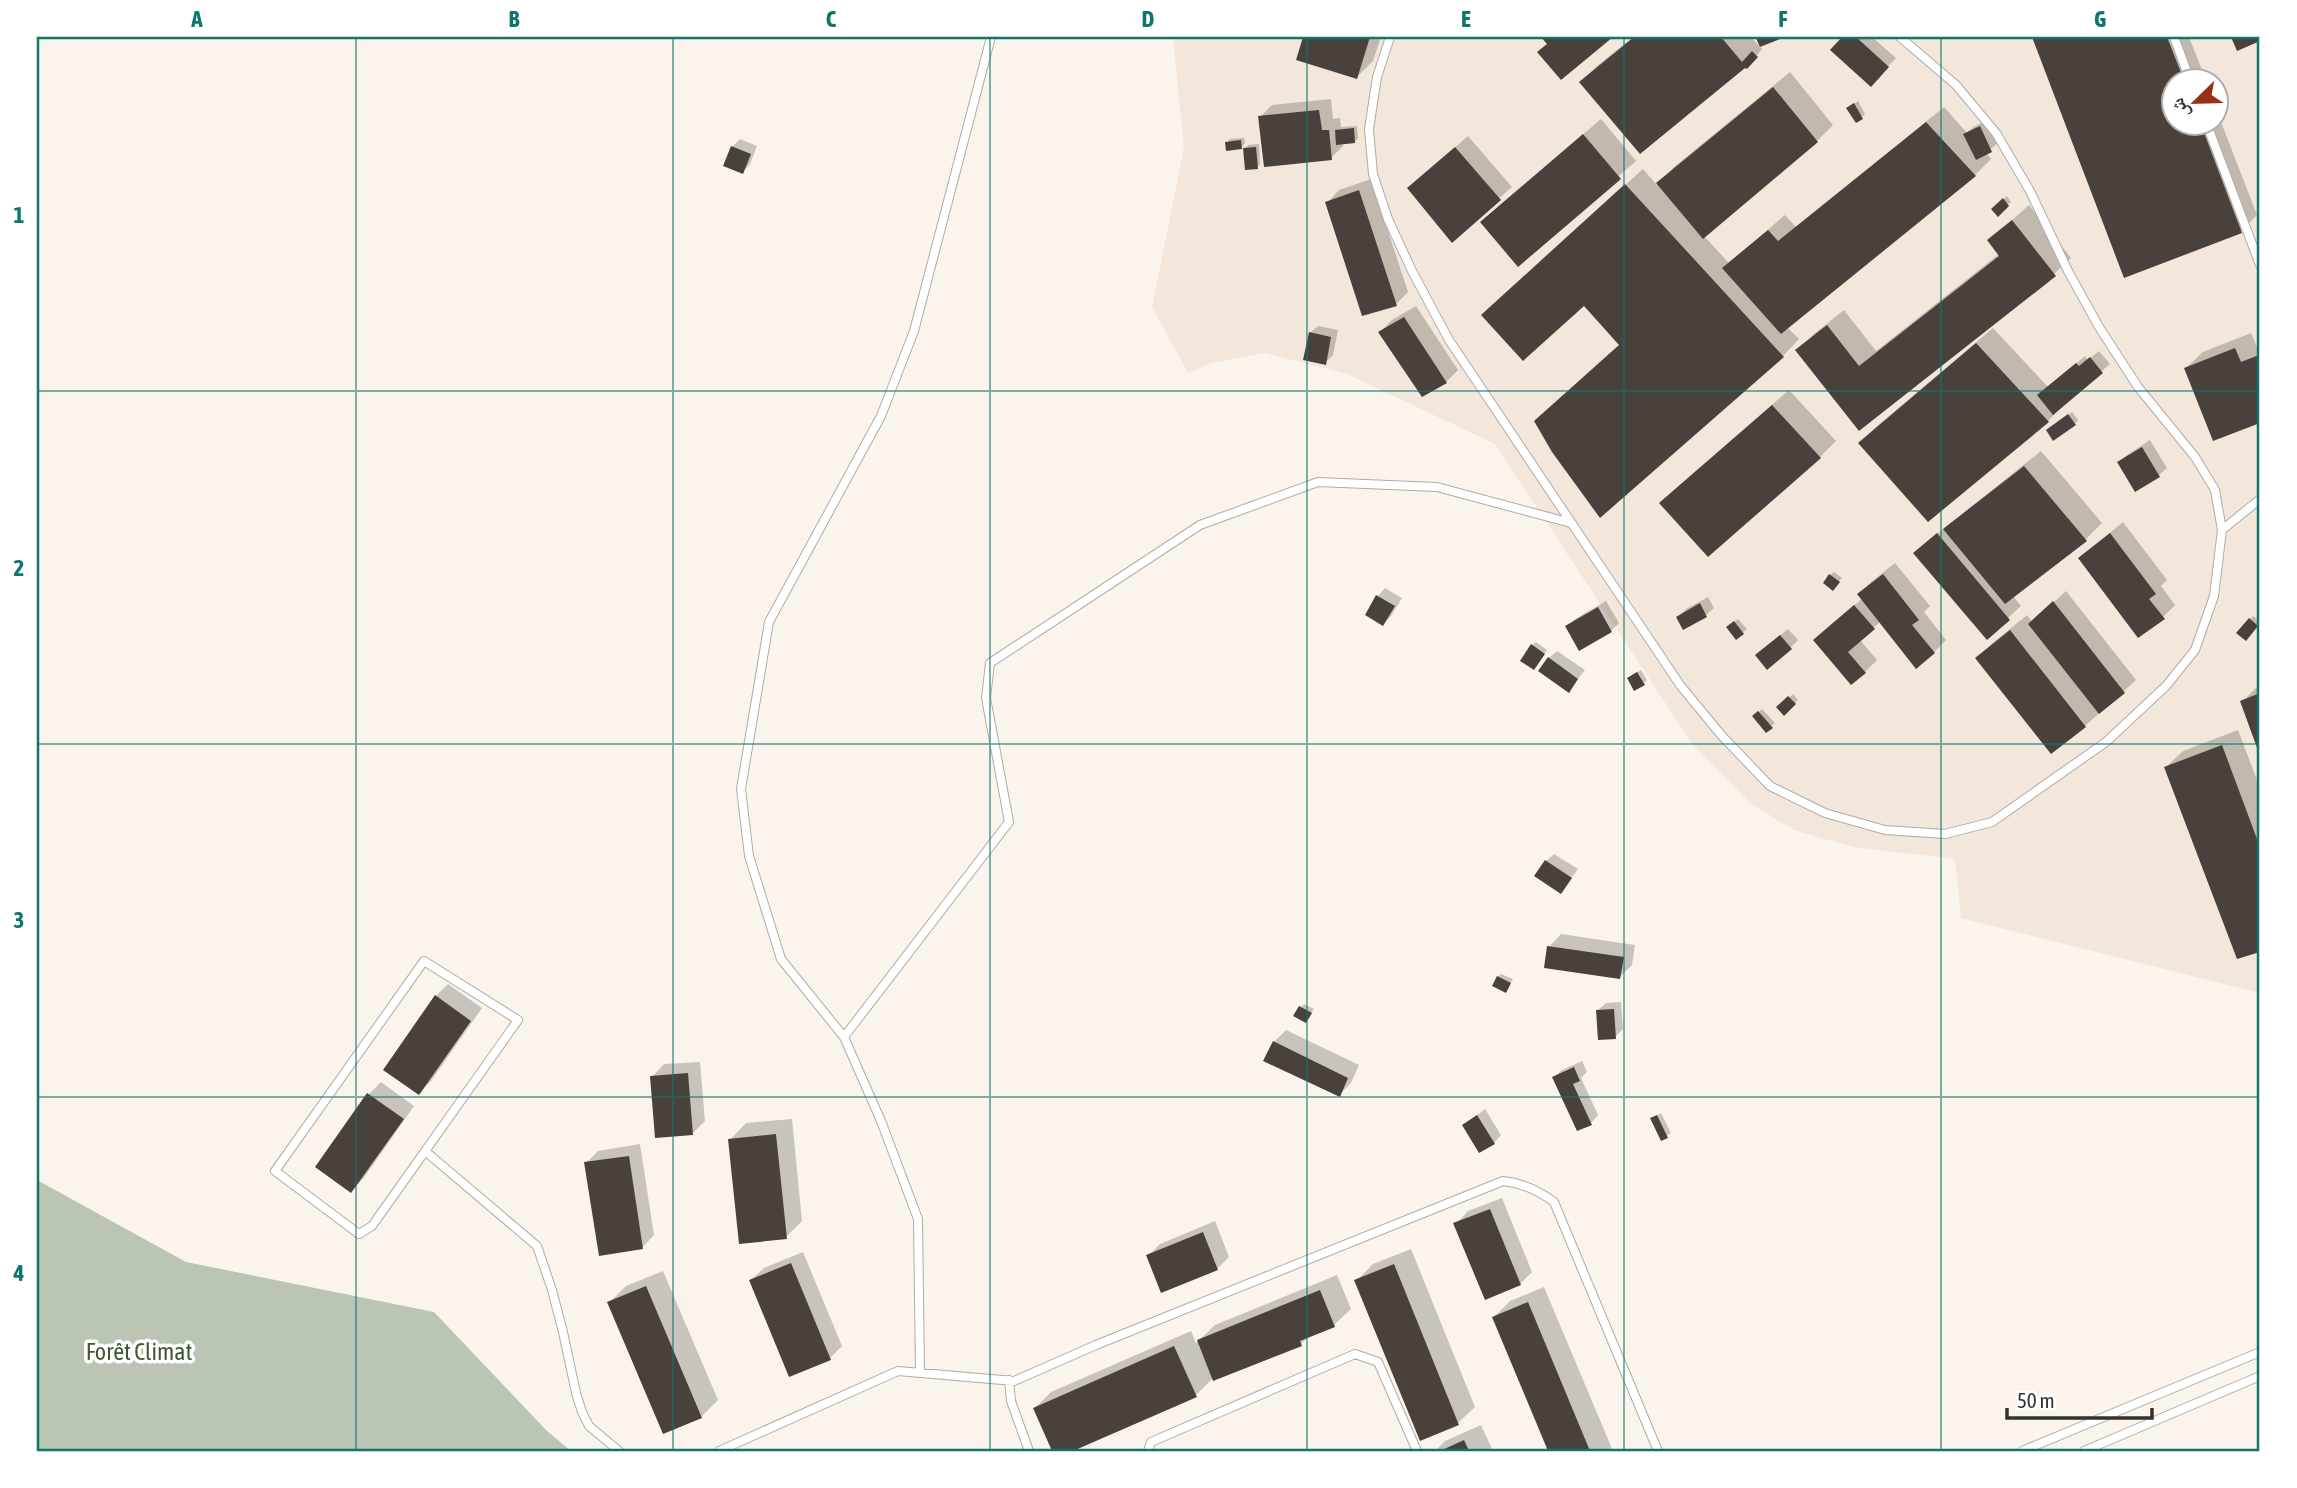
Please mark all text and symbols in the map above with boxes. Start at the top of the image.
text: A [190,6,203,32]
text: B [509,6,520,32]
text: C [826,6,837,32]
text: D [1142,6,1155,32]
text: E [1461,6,1471,32]
text: F [1778,6,1788,32]
text: G [2094,6,2106,32]
north arrow [2160,66,2230,136]
text: ش [2165,95,2194,122]
text: 1 [14,202,25,228]
text: 2 [14,555,24,581]
text: 3 [14,907,24,933]
text: 4 [13,1260,25,1286]
park label: Forêt Climat [86,1338,192,1365]
scale bar [2007,1376,2152,1420]
text: 50 m [2017,1388,2055,1412]

